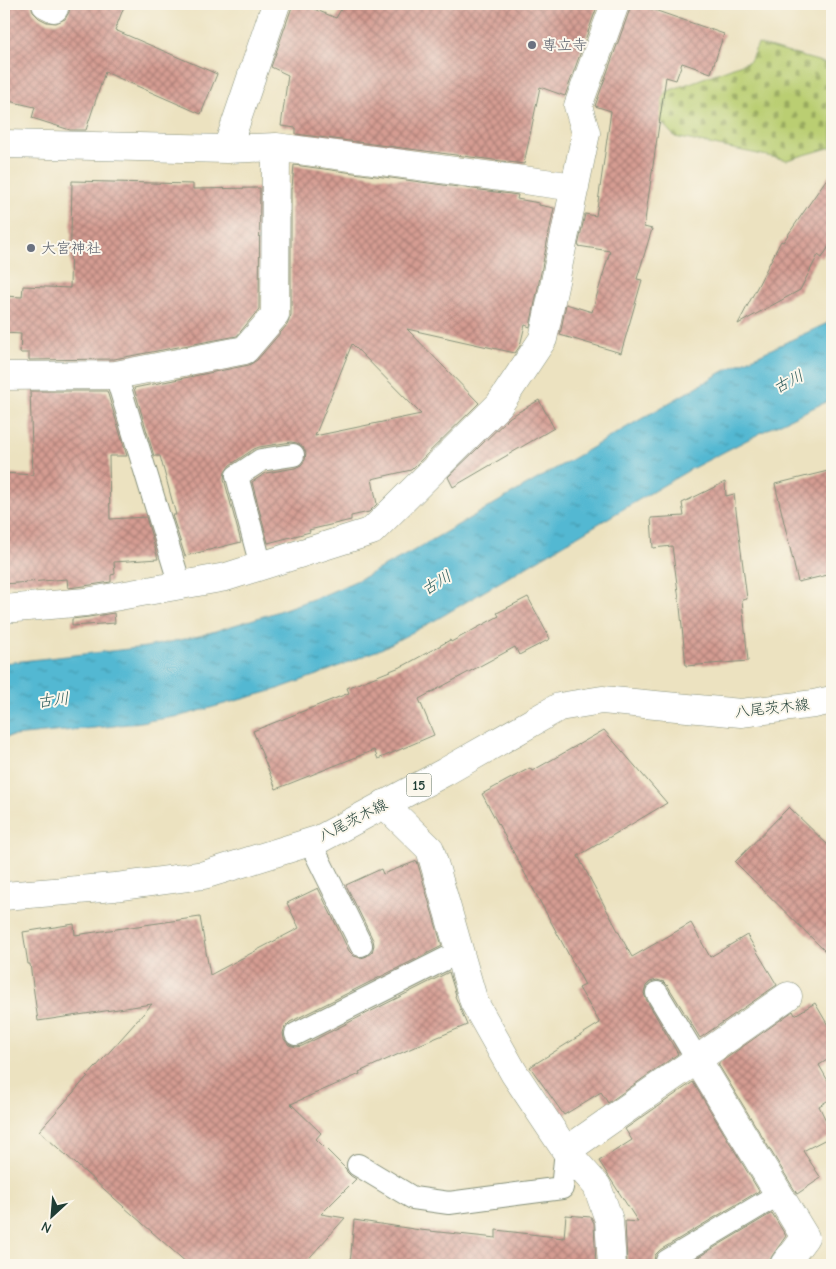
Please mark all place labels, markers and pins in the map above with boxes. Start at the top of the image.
place label: 専立寺 [542,36,587,54]
marker: 専立寺 [526,39,538,51]
place label: 大宮神社 [41,239,101,257]
marker: 大宮神社 [25,242,37,254]

